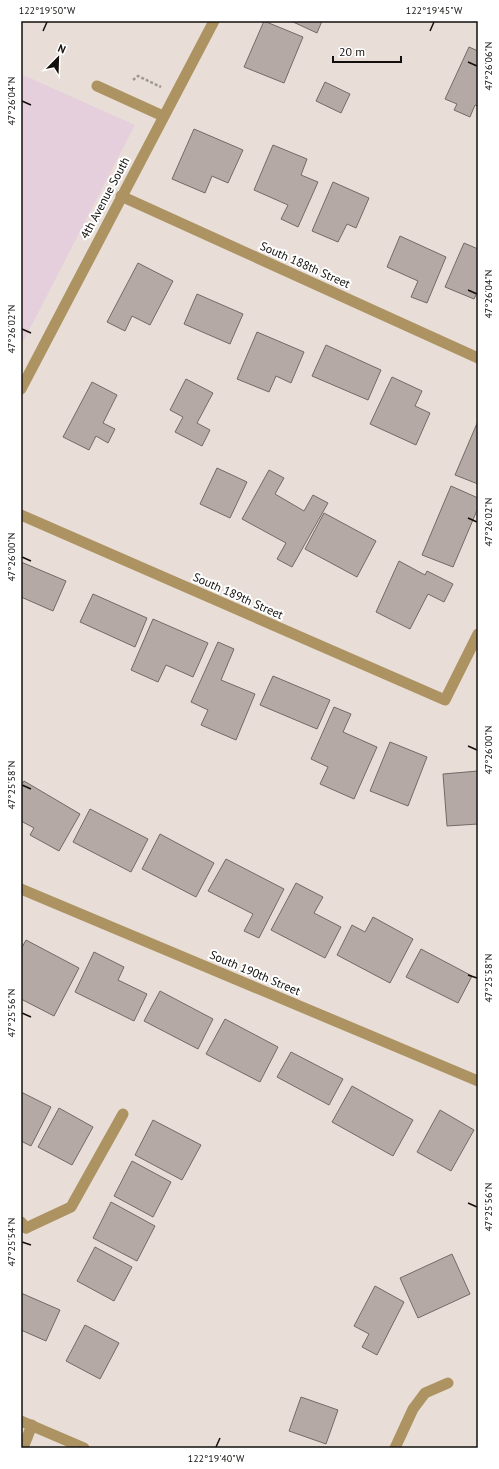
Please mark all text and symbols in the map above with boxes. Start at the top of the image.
text: 122°19'50"W [19,4,76,17]
text: 122°19'45"W [406,4,463,17]
north arrow [38,38,78,78]
scale bar [333,38,401,64]
text: N [56,41,68,57]
text: 47°26'06"N [482,41,495,91]
text: 20 m [339,44,365,59]
text: 47°26'04"N [5,76,18,126]
street label: 4th Avenue South [77,154,132,241]
street label: South 188th Street [258,238,353,291]
text: 47°26'04"N [482,269,495,319]
text: 47°26'02"N [5,304,18,354]
text: 47°26'02"N [482,497,495,547]
text: 47°26'00"N [5,532,18,582]
street label: South 189th Street [191,569,286,622]
text: 47°26'00"N [482,725,495,775]
text: 47°25'58"N [5,760,18,810]
street label: South 190th Street [208,947,303,998]
text: 47°25'58"N [482,953,495,1003]
text: 47°25'56"N [5,988,18,1038]
text: 47°25'56"N [482,1182,495,1232]
text: 47°25'54"N [5,1217,18,1267]
text: 122°19'40"W [188,1452,245,1465]

